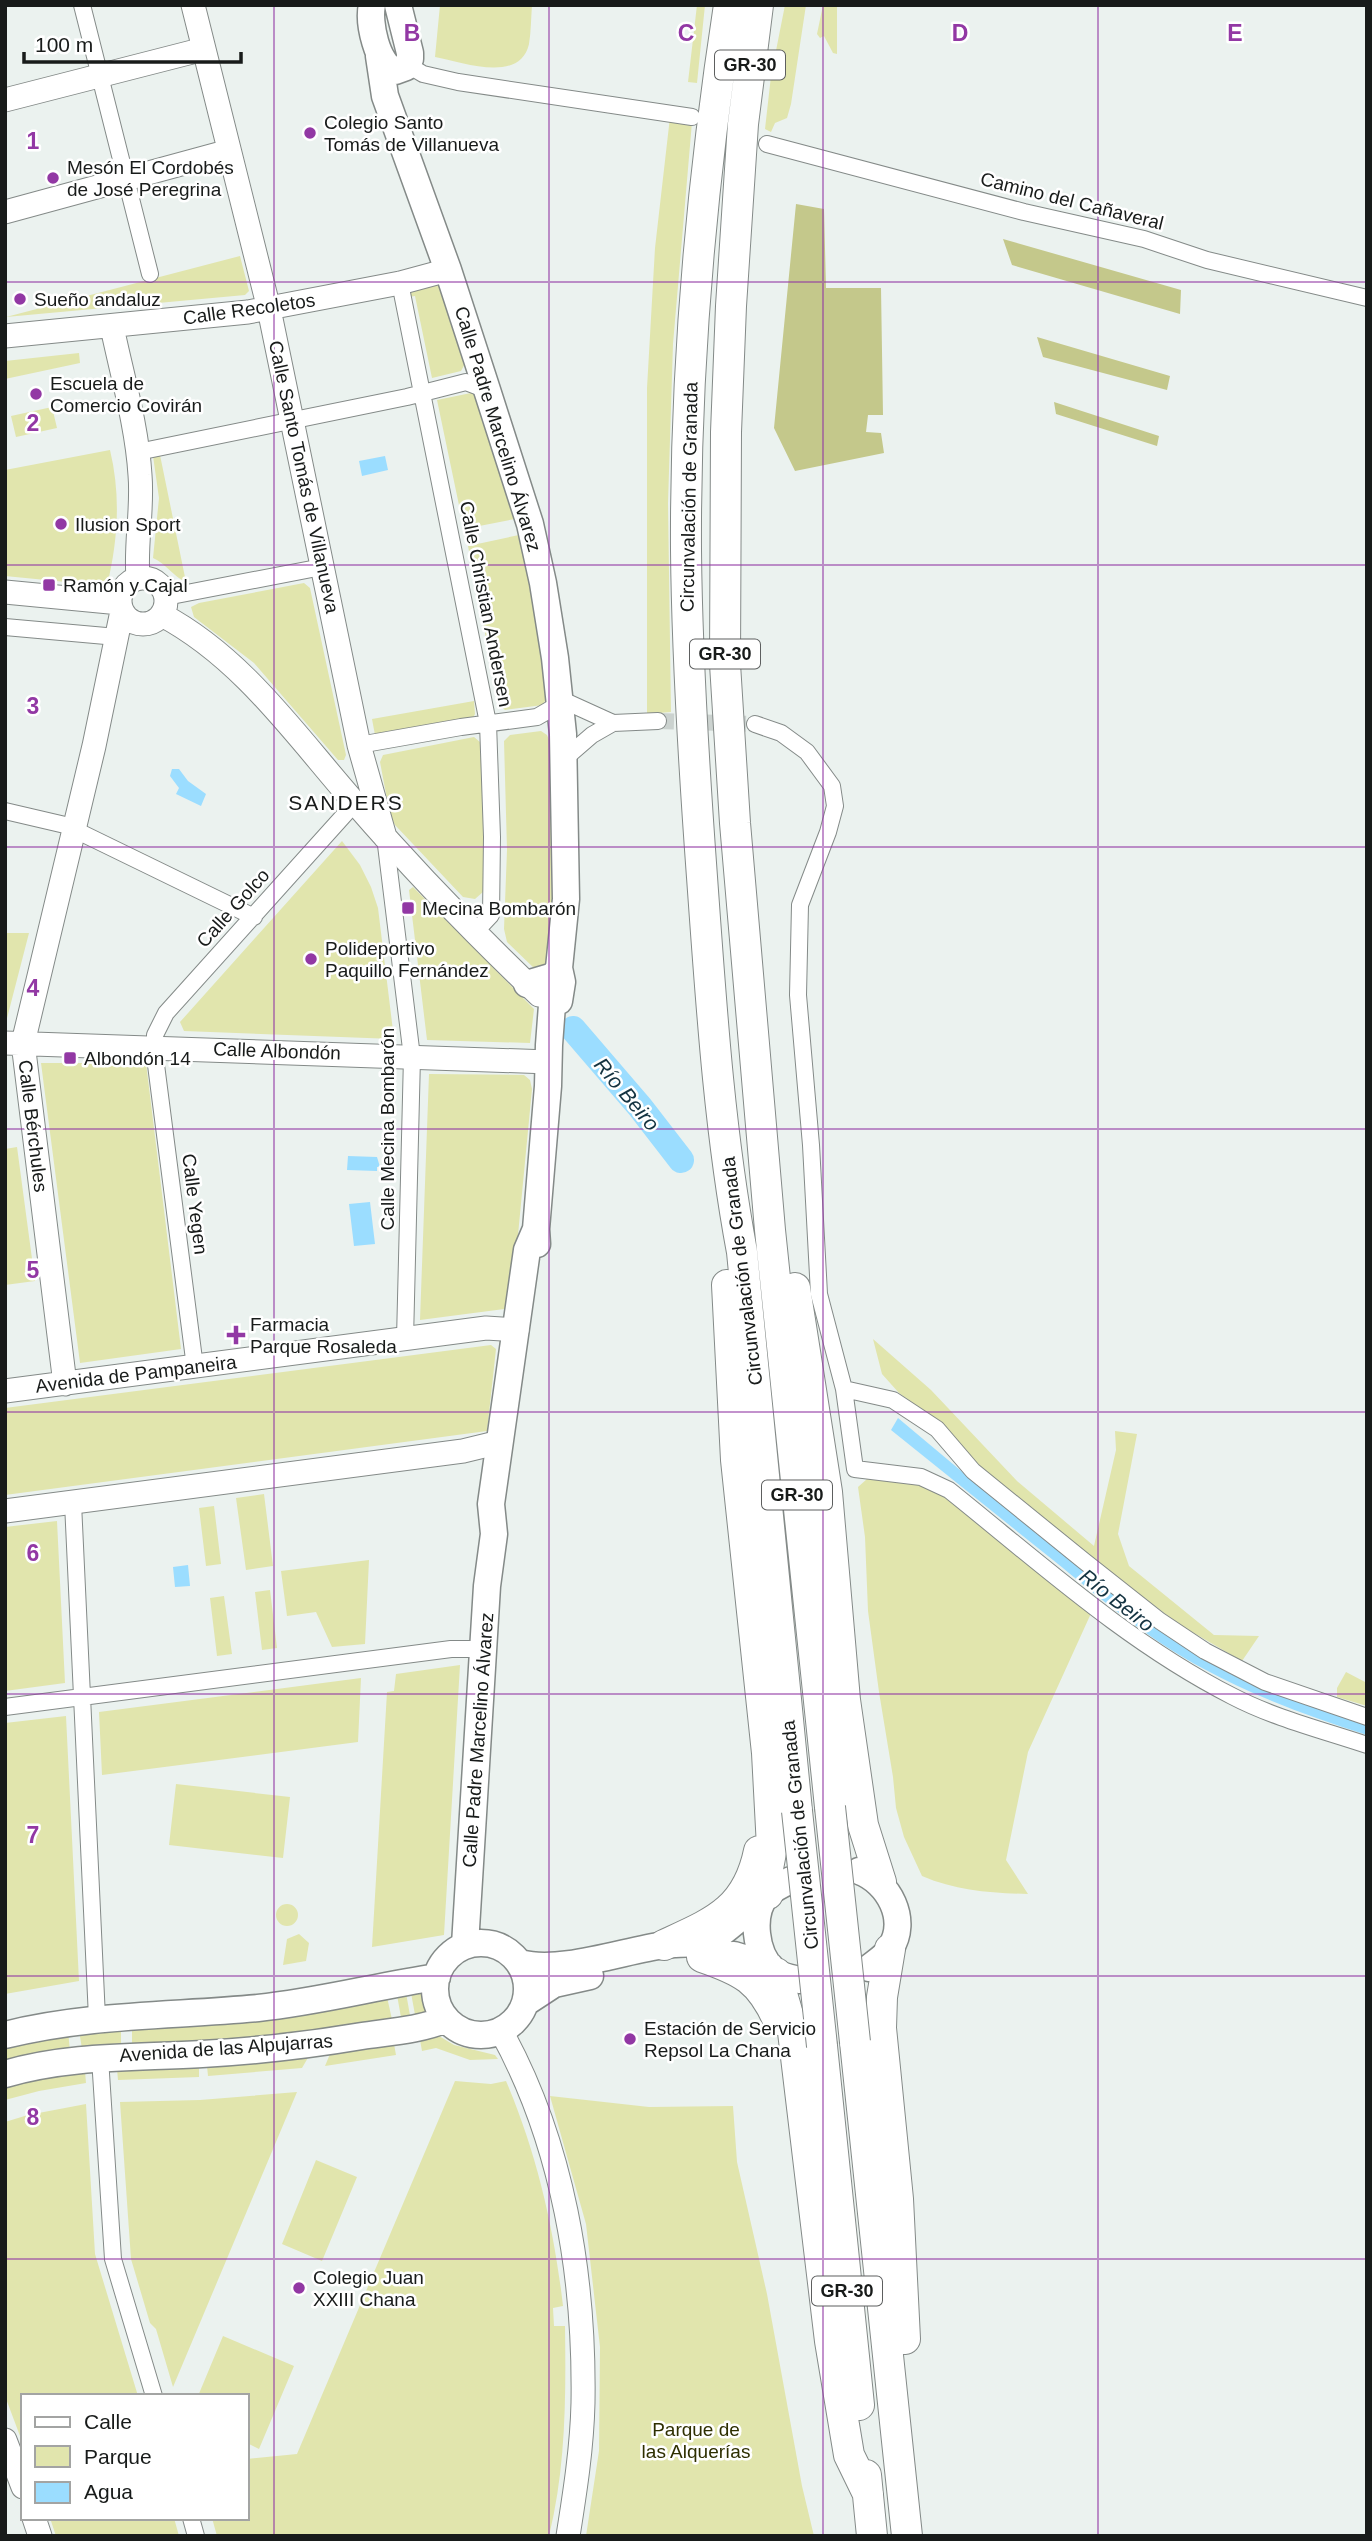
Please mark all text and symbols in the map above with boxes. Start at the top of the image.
text: B [404,20,420,46]
text: C [678,20,694,46]
text: D [952,20,968,46]
text: E [1227,20,1243,46]
scale bar [24,21,242,65]
text: 100 m [35,33,93,56]
road number: GR-30 [715,51,785,80]
place label: Colegio Santo Tomás de Villanueva [324,112,499,155]
marker: Colegio Santo Tomás de Villanueva [302,125,318,141]
text: 1 [27,128,40,154]
place label: Mesón El Cordobés de José Peregrina [67,157,234,200]
street label: Camino del Cañaveral [978,168,1166,234]
marker: Mesón El Cordobés de José Peregrina [45,170,61,186]
place label: Sueño andaluz [34,289,161,310]
street label: Calle Recoletos [182,289,316,329]
marker: Sueño andaluz [12,291,28,307]
street label: Calle Padre Marcelino Álvarez [451,304,545,554]
street label: Calle Santo Tomás de Villanueva [265,339,343,616]
place label: Escuela de Comercio Covirán [50,373,202,416]
street label: Circunvalación de Granada [676,381,702,612]
marker: Escuela de Comercio Covirán [28,386,44,402]
text: 2 [27,410,39,436]
street label: Calle Christian Andersen [456,499,516,709]
place label: Ilusion Sport [75,514,181,535]
marker: Ilusion Sport [53,516,69,532]
place label: Ramón y Cajal [63,575,188,596]
marker: Ramón y Cajal [41,577,57,593]
road number: GR-30 [690,640,760,668]
text: 3 [27,693,39,719]
district label: SANDERS [288,791,404,814]
street label: Calle Golco [192,864,274,952]
place label: Mecina Bombarón [422,898,576,919]
marker: Mecina Bombarón [400,900,416,916]
place label: Polideportivo Paquillo Fernández [325,938,489,981]
marker: Polideportivo Paquillo Fernández [303,951,319,967]
text: 4 [27,975,40,1001]
street label: Calle Mecina Bombarón [377,1028,398,1230]
street label: Calle Albondón [213,1038,341,1064]
place label: Albondón 14 [84,1048,191,1069]
marker: Albondón 14 [62,1050,78,1066]
water label: Río Beiro [590,1053,664,1135]
street label: Calle Bérchules [14,1059,52,1193]
street label: Calle Yegen [178,1152,212,1256]
street label: Circunvalación de Granada [717,1155,766,1387]
text: 5 [27,1257,40,1283]
place label: Farmacia Parque Rosaleda [250,1314,397,1357]
marker: Farmacia Parque Rosaleda [228,1327,244,1343]
street label: Avenida de Pampaneira [34,1351,238,1397]
road number: GR-30 [762,1480,832,1510]
text: 6 [27,1540,39,1566]
water label: Río Beiro [1075,1564,1159,1636]
street label: Calle Padre Marcelino Álvarez [459,1612,497,1868]
street label: Circunvalación de Granada [777,1719,822,1951]
text: 7 [27,1822,39,1848]
place label: Estación de Servicio Repsol La Chana [644,2018,816,2061]
street label: Avenida de las Alpujarras [118,2030,334,2066]
marker: Estación de Servicio Repsol La Chana [622,2031,638,2047]
text: 8 [27,2104,40,2130]
place label: Colegio Juan XXIII Chana [313,2267,424,2310]
road number: GR-30 [812,2276,882,2306]
marker: Colegio Juan XXIII Chana [291,2280,307,2296]
legend [21,2394,248,2520]
text: Calle [84,2410,132,2433]
park label: Parque de las Alquerías [642,2419,750,2462]
text: Parque [84,2445,152,2468]
text: Agua [84,2480,133,2503]

